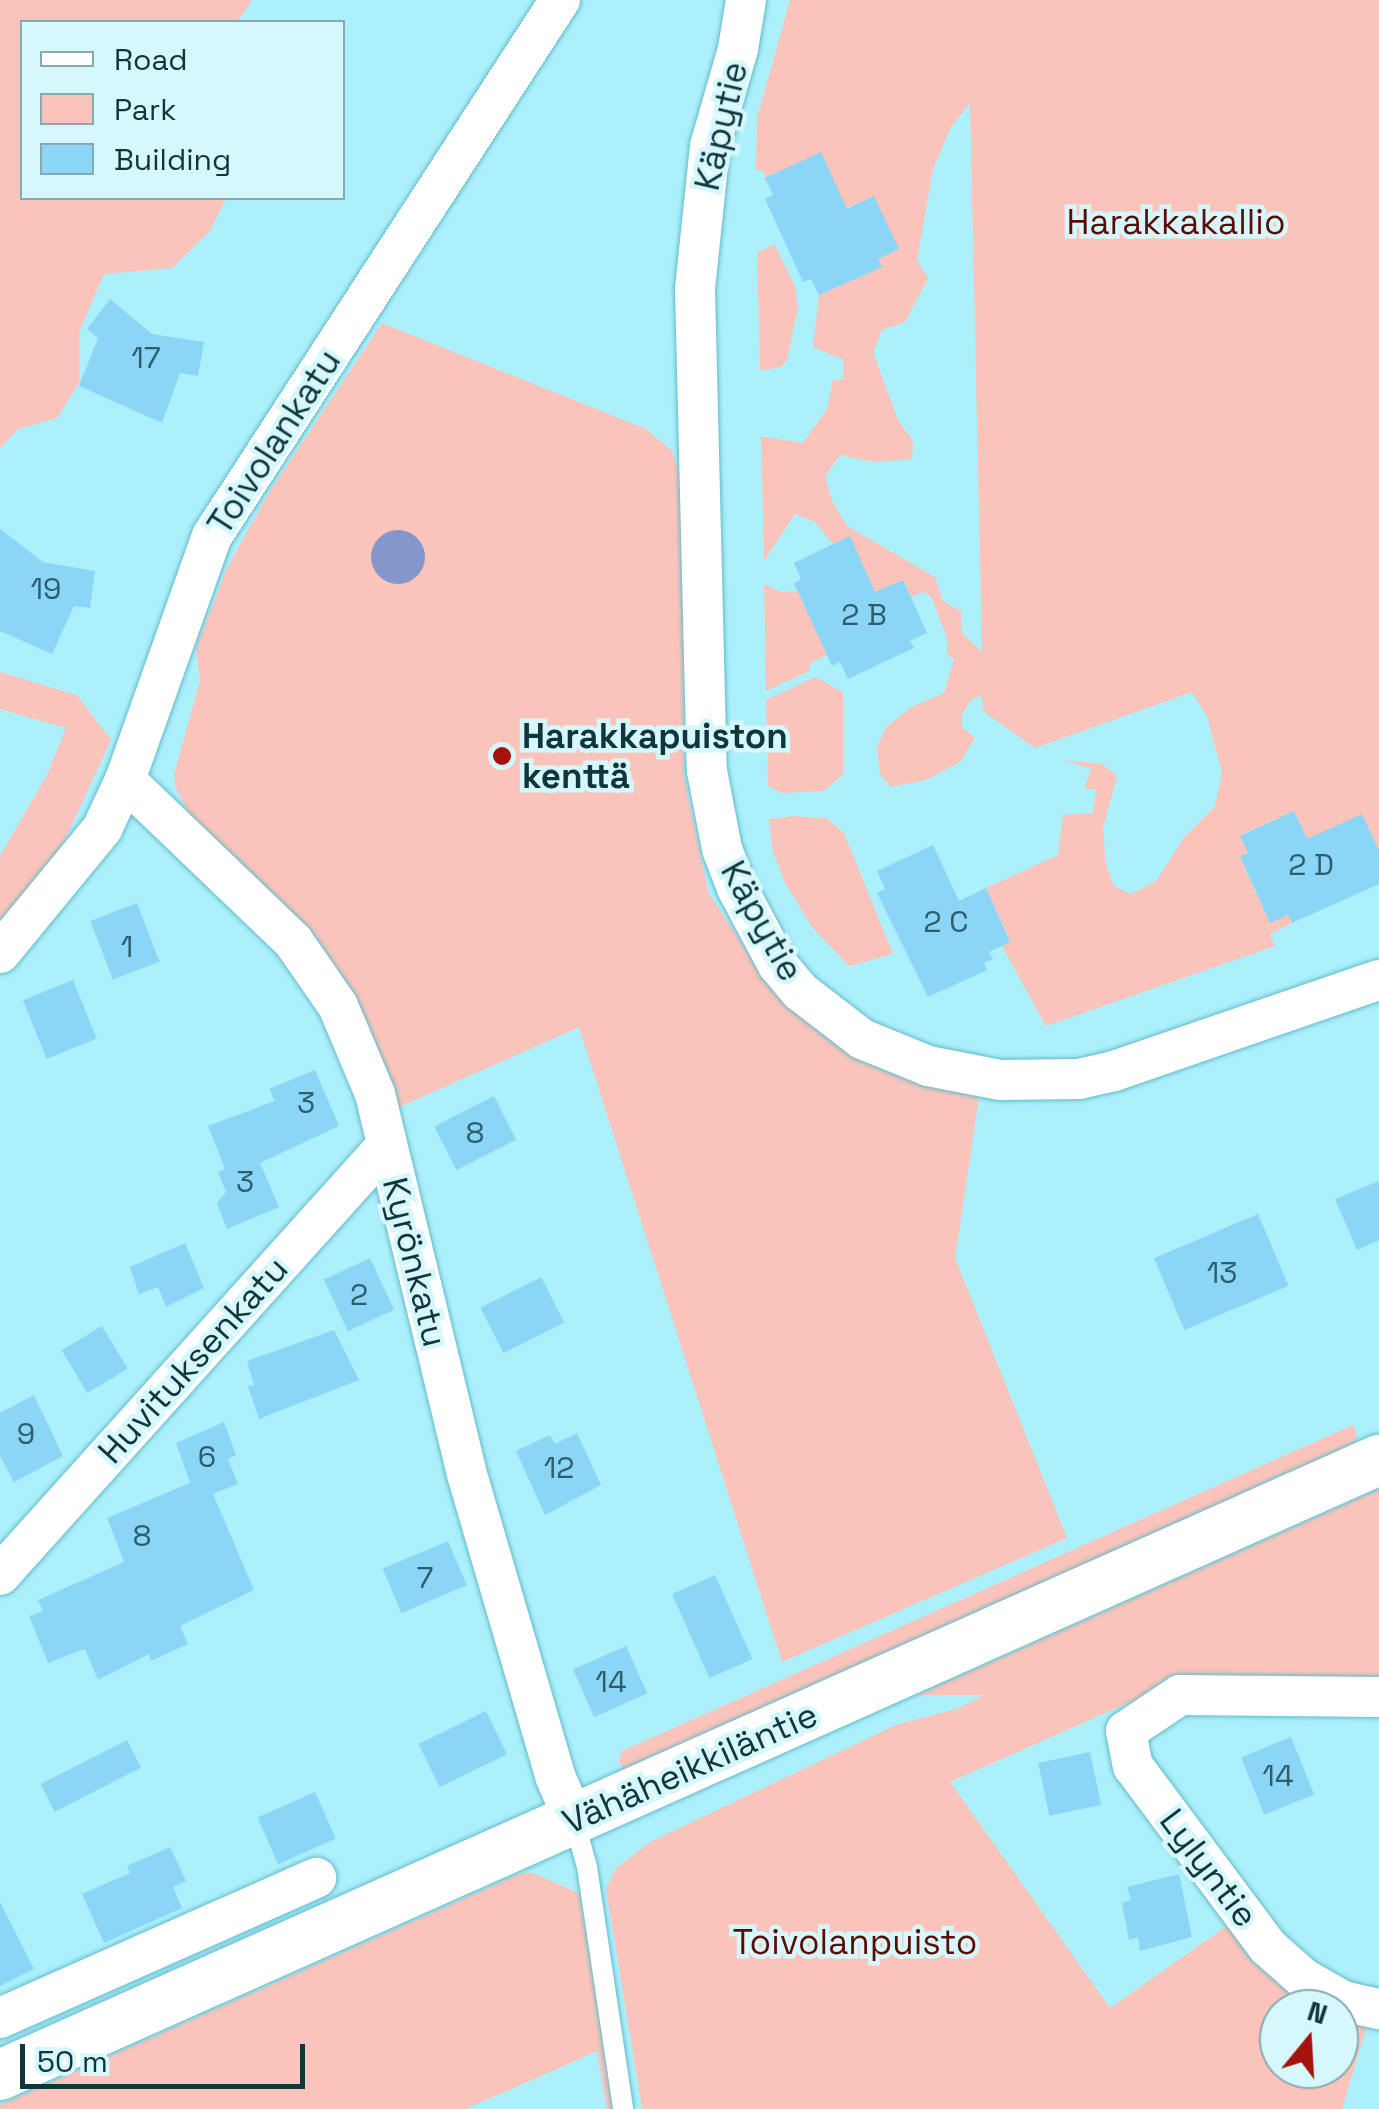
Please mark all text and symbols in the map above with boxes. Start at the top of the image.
legend [20,20,345,200]
text: Road [114,40,188,79]
street label: Käpytie [686,58,756,194]
text: Park [114,90,176,129]
text: Building [114,140,231,179]
park label: Harakkakallio [1066,201,1286,243]
house number: 17 [131,340,161,376]
street label: Toivolankatu [199,342,349,542]
house number: 19 [31,571,61,607]
house number: 2 B [841,597,887,633]
place label: Harakkapuiston kenttä [522,715,788,797]
marker: Harakkapuiston kenttä [491,745,513,767]
house number: 2 D [1288,847,1334,883]
street label: Käpytie [712,854,812,988]
house number: 2 C [923,904,969,940]
house number: 1 [121,929,133,965]
house number: 3 [297,1085,315,1121]
house number: 8 [466,1115,484,1151]
house number: 3 [236,1164,254,1200]
street label: Kyrönkatu [374,1173,456,1351]
street label: Huvituksenkatu [89,1248,297,1472]
house number: 13 [1207,1255,1237,1291]
house number: 2 [350,1277,368,1313]
house number: 9 [17,1416,35,1452]
house number: 6 [198,1439,216,1475]
house number: 12 [544,1450,574,1486]
house number: 8 [133,1518,151,1554]
house number: 7 [417,1560,433,1596]
house number: 14 [595,1664,627,1700]
street label: Vähäheikkiläntie [556,1693,824,1843]
house number: 14 [1262,1758,1294,1794]
street label: Lylyntie [1151,1801,1267,1935]
park label: Toivolanpuisto [733,1921,977,1963]
north arrow [1259,1989,1359,2089]
text: N [1303,1992,1332,2032]
scale bar [25,2024,310,2086]
text: 50 m [37,2042,108,2081]

